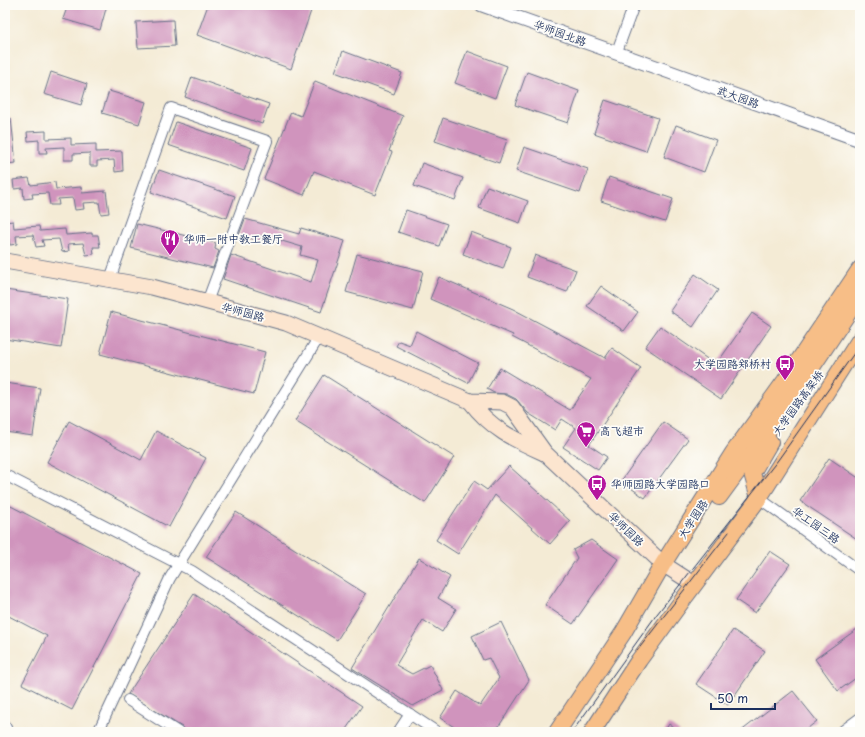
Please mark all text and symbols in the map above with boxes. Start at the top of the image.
street label: 华师园北路 [531,15,589,50]
street label: 武大园路 [715,81,762,112]
restaurant icon: 华师一附中教工餐厅 [159,228,181,256]
place label: 华师一附中教工餐厅 [184,230,283,247]
street label: 华师园路 [220,298,267,325]
bus stop icon: 大学园路郑桥村 [774,353,796,381]
place label: 大学园路郑桥村 [694,355,771,372]
street label: 大学园路高架桥 [768,367,827,439]
supermarket icon: 高飞超市 [575,420,597,448]
place label: 高飞超市 [600,422,644,439]
bus stop icon: 华师园路大学园路口 [586,473,608,501]
place label: 华师园路大学园路口 [611,475,710,492]
street label: 大学园路 [673,496,712,542]
street label: 华工园三路 [789,502,844,547]
street label: 华师园路 [605,507,648,550]
scale bar [711,685,775,711]
text: 50 m [717,689,748,707]

